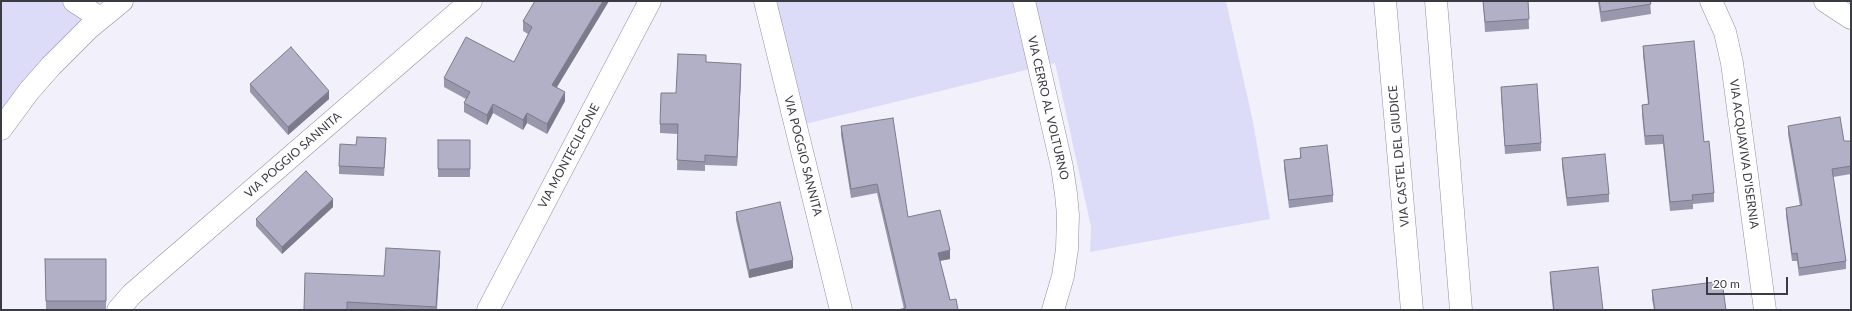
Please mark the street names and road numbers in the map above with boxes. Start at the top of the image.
street label: VIA CERRO AL VOLTURNO [1024,35,1072,181]
street label: VIA ACQUAVIVA D'ISERNIA [1726,78,1762,230]
street label: VIA CASTEL DEL GIUDICE [1386,85,1412,227]
street label: VIA POGGIO SANNITA [781,94,825,218]
street label: VIA MONTECILFONE [535,101,603,211]
street label: VIA POGGIO SANNITA [242,109,344,201]

